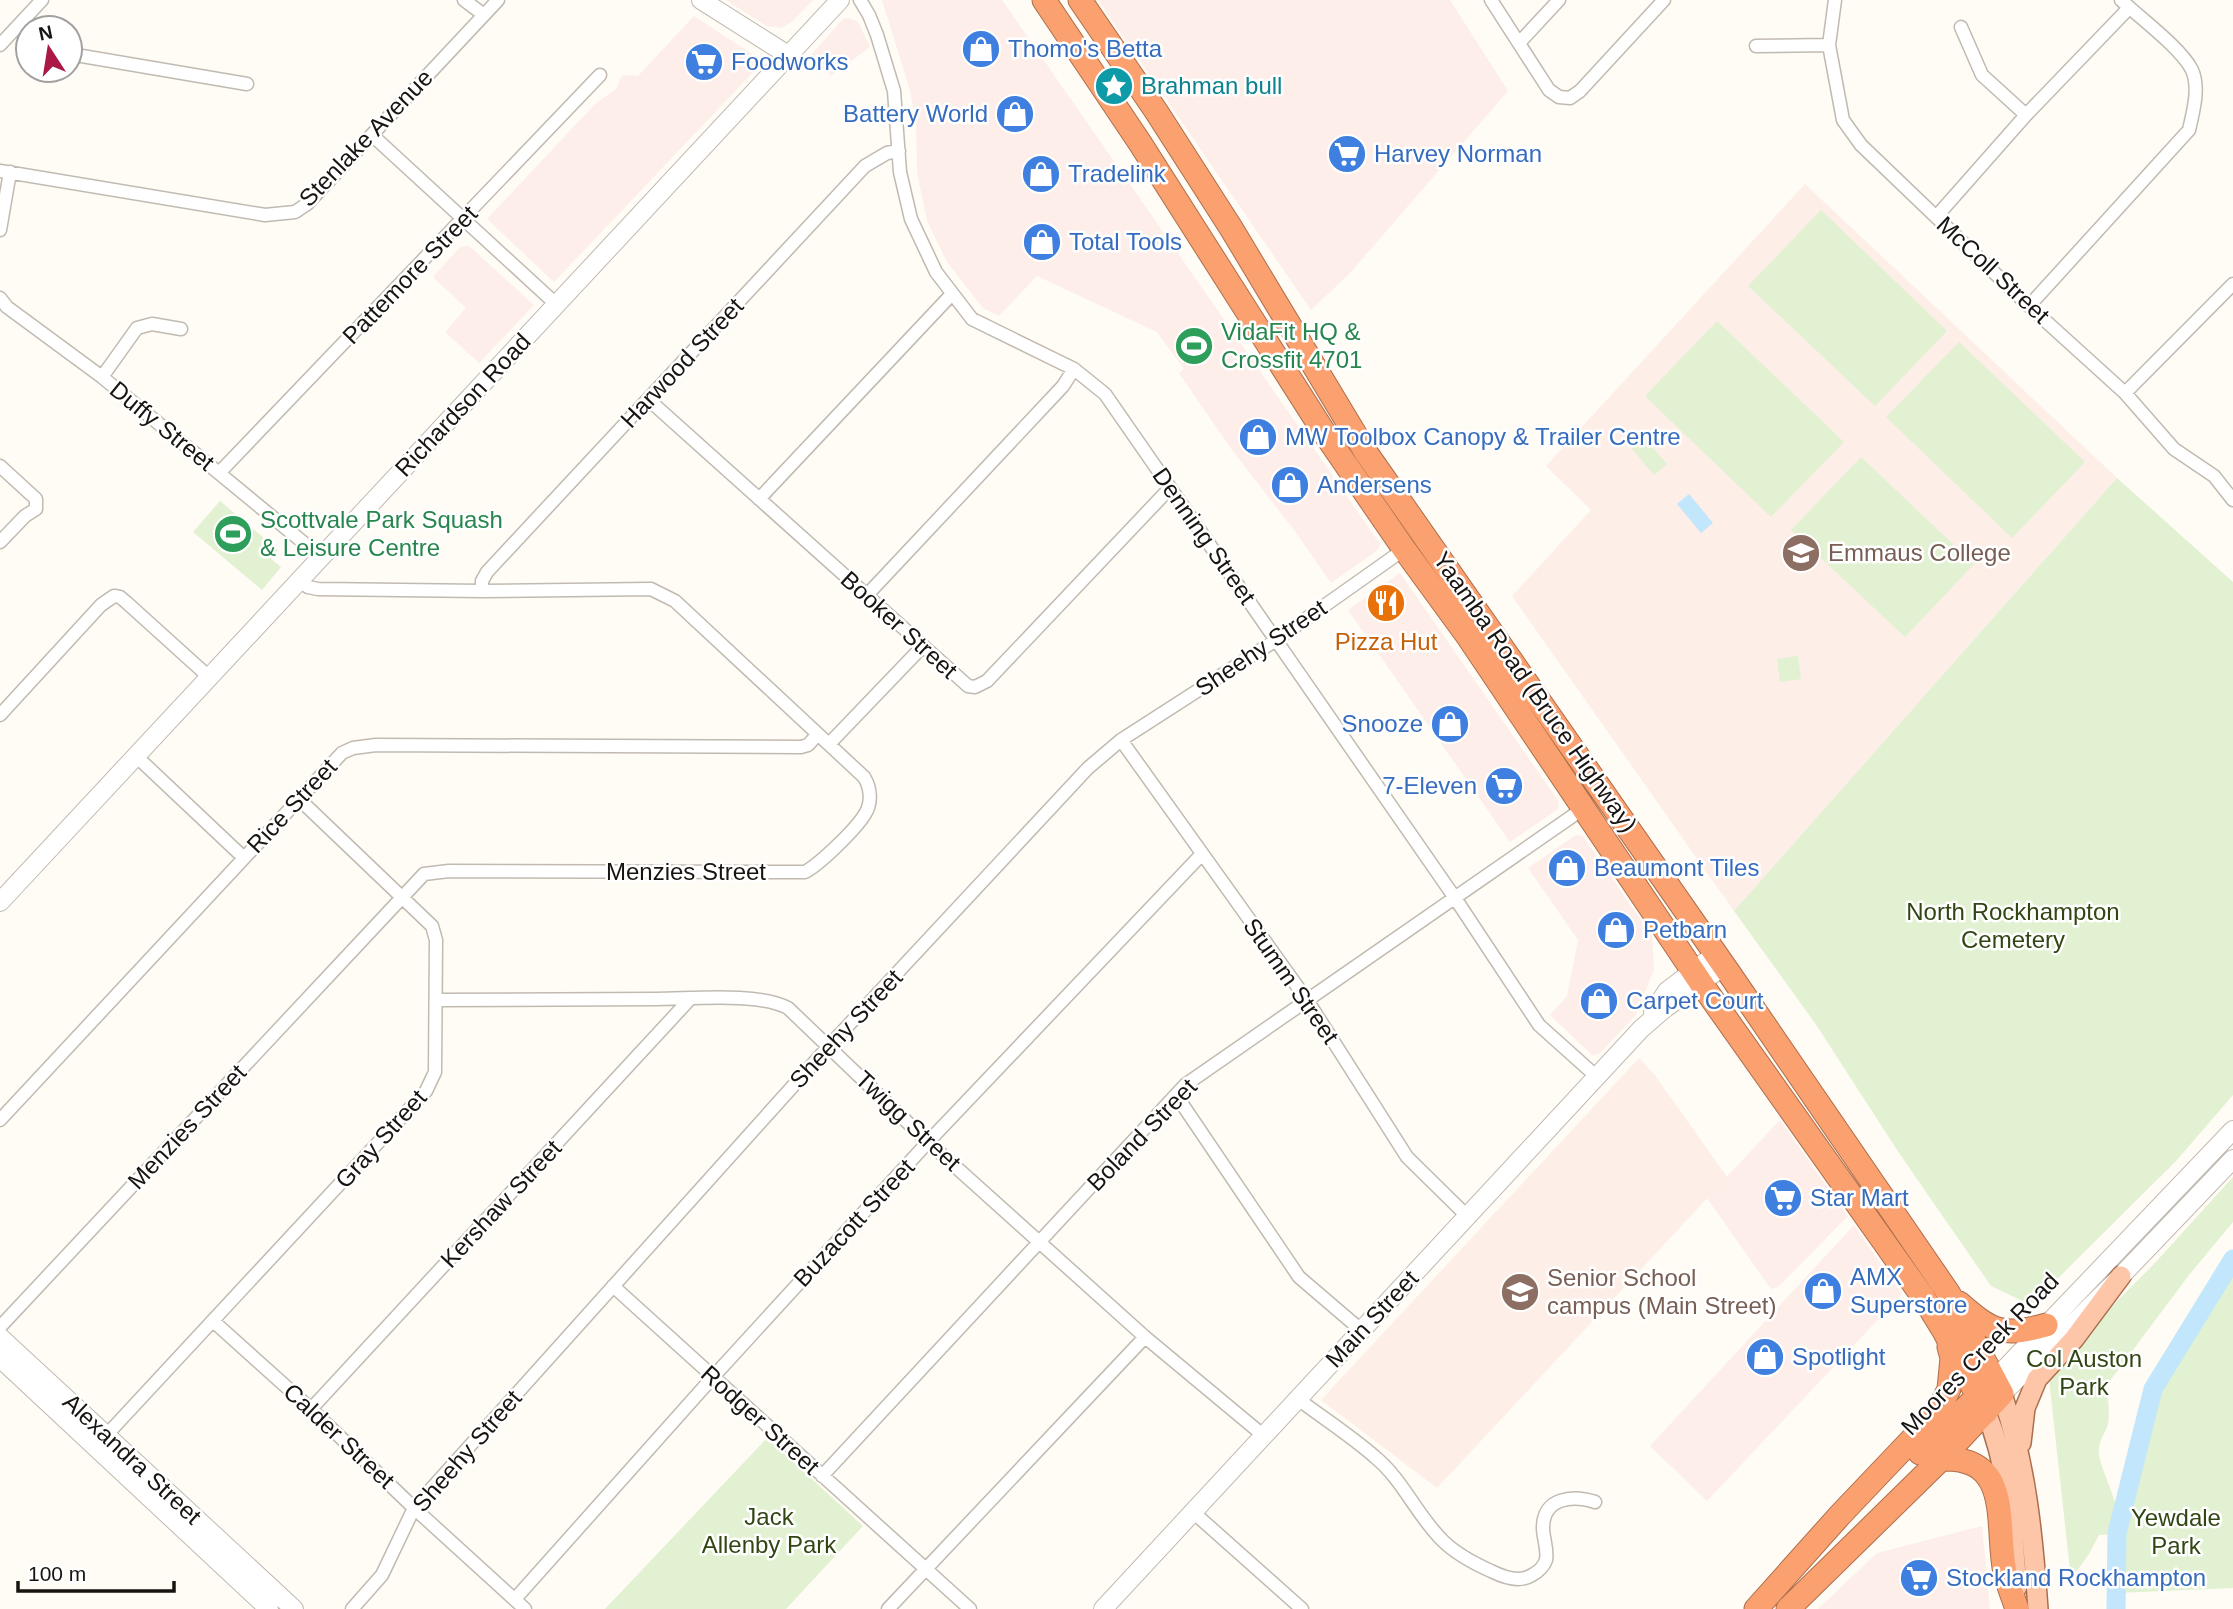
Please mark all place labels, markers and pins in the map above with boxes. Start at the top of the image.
shop icon: Thomo's Betta [960,28,1002,70]
place label: Thomo's Betta [1008,35,1163,62]
supermarket icon: Foodworks [683,41,725,83]
place label: Foodworks [731,48,848,75]
place icon: Brahman bull [1093,65,1135,107]
place label: Brahman bull [1141,72,1282,99]
shop icon: Battery World [994,93,1036,135]
place label: Battery World [843,100,988,127]
supermarket icon: Harvey Norman [1326,133,1368,175]
place label: Harvey Norman [1374,140,1542,167]
shop icon: Tradelink [1020,153,1062,195]
place label: Tradelink [1068,160,1167,187]
shop icon: Total Tools [1021,221,1063,263]
place label: Total Tools [1069,228,1182,255]
place label: VidaFit HQ & Crossfit 4701 [1221,318,1362,373]
sports icon: VidaFit HQ & Crossfit 4701 [1173,325,1215,367]
shop icon: MW Toolbox Canopy & Trailer Centre [1237,416,1279,458]
place label: MW Toolbox Canopy & Trailer Centre [1285,423,1681,450]
shop icon: Andersens [1269,464,1311,506]
place label: Andersens [1317,471,1432,498]
place label: Scottvale Park Squash & Leisure Centre [260,506,503,561]
sports icon: Scottvale Park Squash & Leisure Centre [212,513,254,555]
school or university icon: Emmaus College [1780,532,1822,574]
place label: Emmaus College [1828,539,2011,566]
restaurant icon: Pizza Hut [1365,582,1407,624]
place label: Pizza Hut [1335,628,1438,655]
shop icon: Snooze [1429,703,1471,745]
place label: Snooze [1342,710,1423,737]
supermarket icon: 7-Eleven [1483,765,1525,807]
place label: 7-Eleven [1382,772,1477,799]
shop icon: Beaumont Tiles [1546,847,1588,889]
place label: Beaumont Tiles [1594,854,1759,881]
shop icon: Petbarn [1595,909,1637,951]
place label: Petbarn [1643,916,1727,943]
shop icon: Carpet Court [1578,980,1620,1022]
place label: Carpet Court [1626,987,1764,1014]
supermarket icon: Star Mart [1762,1177,1804,1219]
place label: Star Mart [1810,1184,1909,1211]
place label: AMX Superstore [1850,1263,1967,1318]
place label: Senior School campus (Main Street) [1547,1264,1776,1319]
shop icon: AMX Superstore [1802,1270,1844,1312]
school or university icon: Senior School campus (Main Street) [1499,1271,1541,1313]
shop icon: Spotlight [1744,1336,1786,1378]
place label: Spotlight [1792,1343,1886,1370]
supermarket icon: Stockland Rockhampton [1898,1557,1940,1599]
place label: Stockland Rockhampton [1946,1564,2206,1591]

